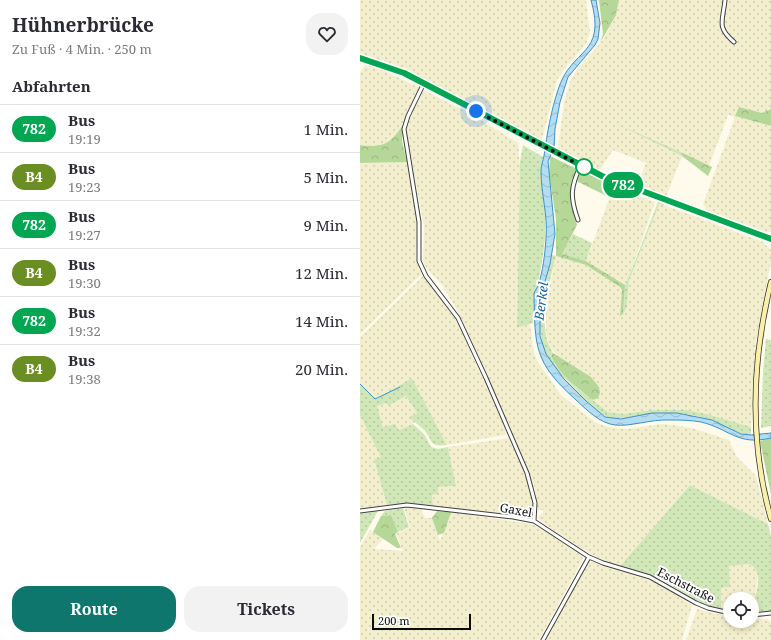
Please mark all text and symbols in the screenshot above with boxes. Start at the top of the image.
text: Hühnerbrücke [12,12,154,38]
button: heart [306,13,348,55]
text: Zu Fuß · 4 Min. · 250 m [12,40,152,58]
text: Abfahrten [12,76,91,96]
your location [466,101,486,121]
text: Bus [68,110,95,130]
text: 782 [22,119,46,138]
text: 1 Min. [303,119,348,139]
text: 19:19 [68,130,101,148]
text: Bus [68,158,95,178]
unlabelled marker [575,158,593,176]
text: B4 [25,167,43,186]
text: 5 Min. [303,167,348,187]
line badge: 782 [600,172,646,198]
text: 782 [611,175,635,194]
text: 19:23 [68,178,101,196]
text: Bus [68,206,95,226]
text: 782 [22,215,46,234]
text: 9 Min. [303,215,348,235]
text: 19:27 [68,226,101,244]
text: Bus [68,254,95,274]
text: B4 [25,263,43,282]
text: 12 Min. [295,263,348,283]
text: 19:30 [68,274,101,292]
water label: Berkel [530,281,552,322]
text: Bus [68,302,95,322]
text: 782 [22,311,46,330]
text: 14 Min. [295,311,348,331]
text: 19:32 [68,322,101,340]
text: Bus [68,350,95,370]
text: B4 [25,359,43,378]
text: 20 Min. [295,359,348,379]
text: 19:38 [68,370,101,388]
street label: Gaxel [499,499,534,521]
street label: Eschstraße [654,563,718,607]
button: Route [12,586,176,632]
button: Tickets [184,586,348,632]
map controls [723,592,759,628]
button: locate [723,592,759,628]
scale bar [372,612,471,631]
text: 200 m [378,613,410,628]

